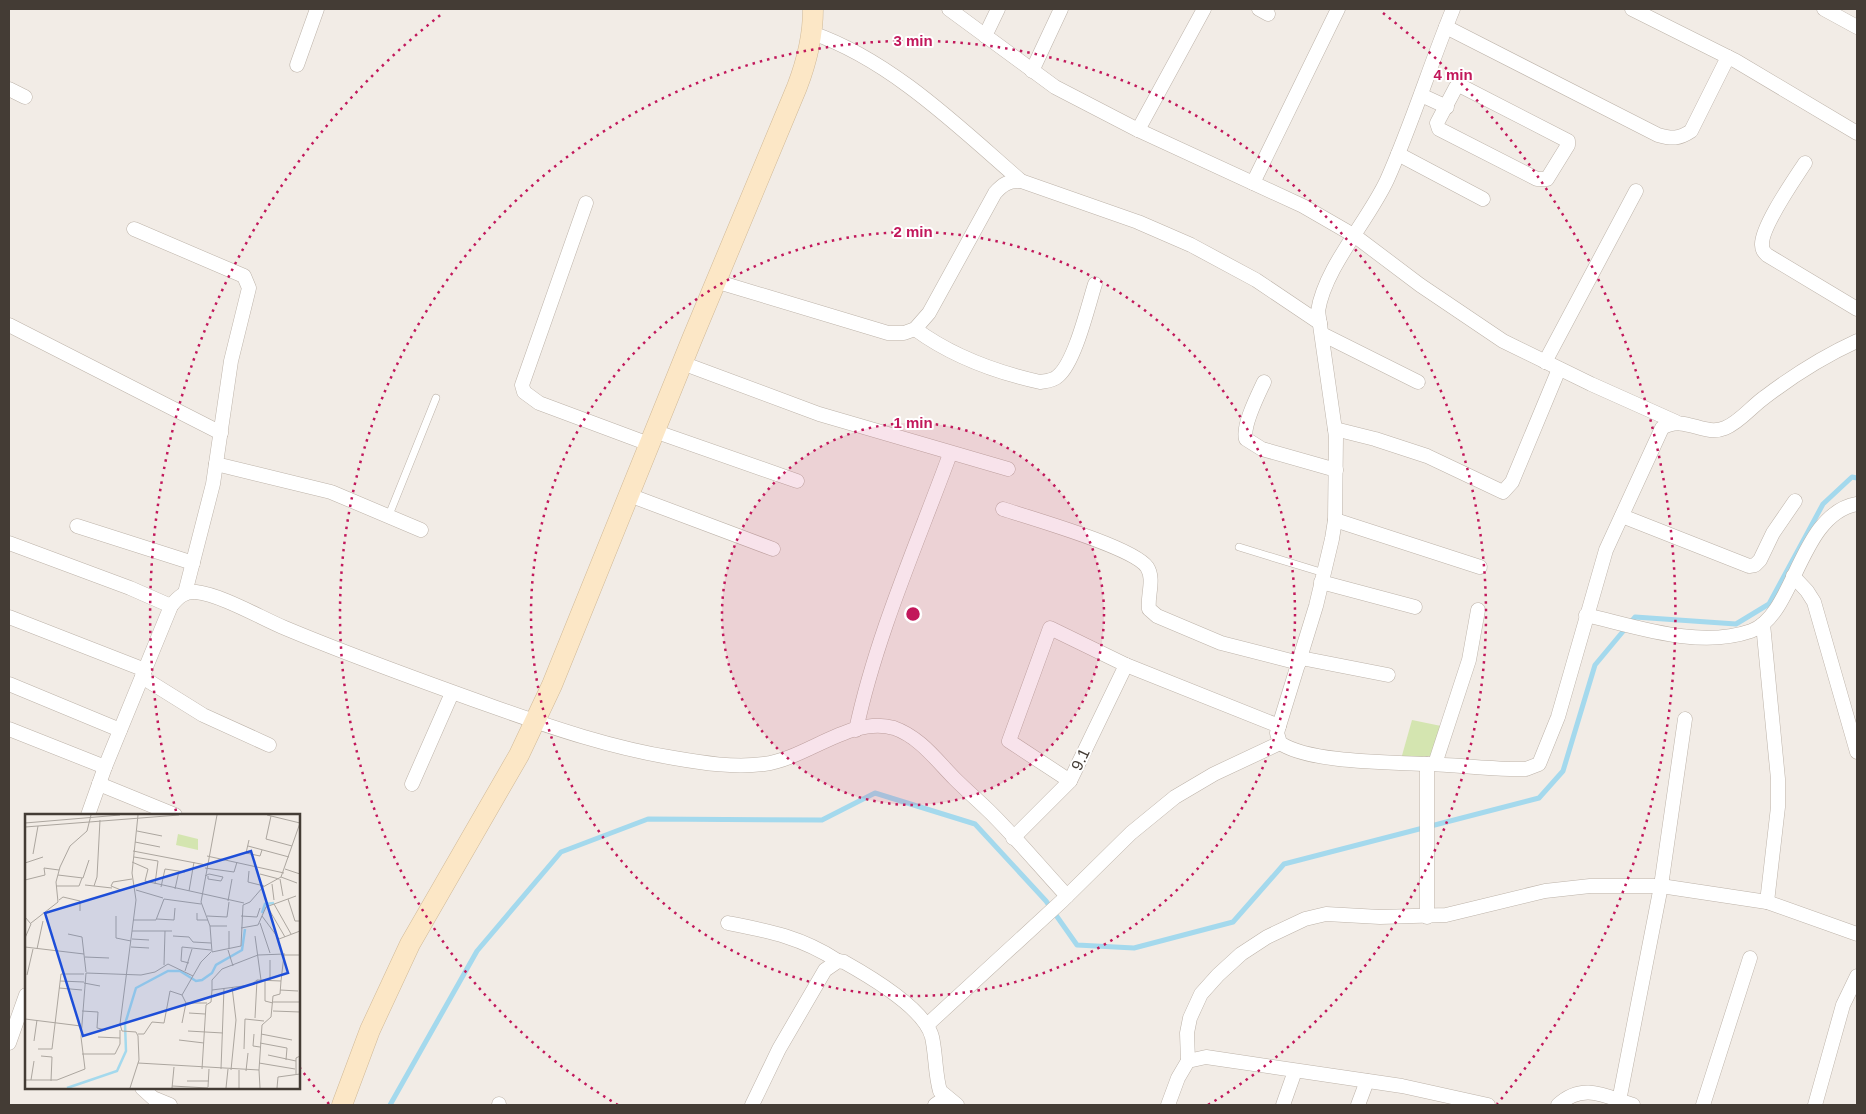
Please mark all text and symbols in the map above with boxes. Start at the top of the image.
text: 3 min [893,32,933,49]
text: 4 min [1433,66,1473,83]
text: 2 min [893,223,933,240]
text: 1 min [893,414,933,431]
centre of rings [904,605,922,623]
street label: 9.1 [1068,745,1093,773]
inset map [25,814,300,1089]

